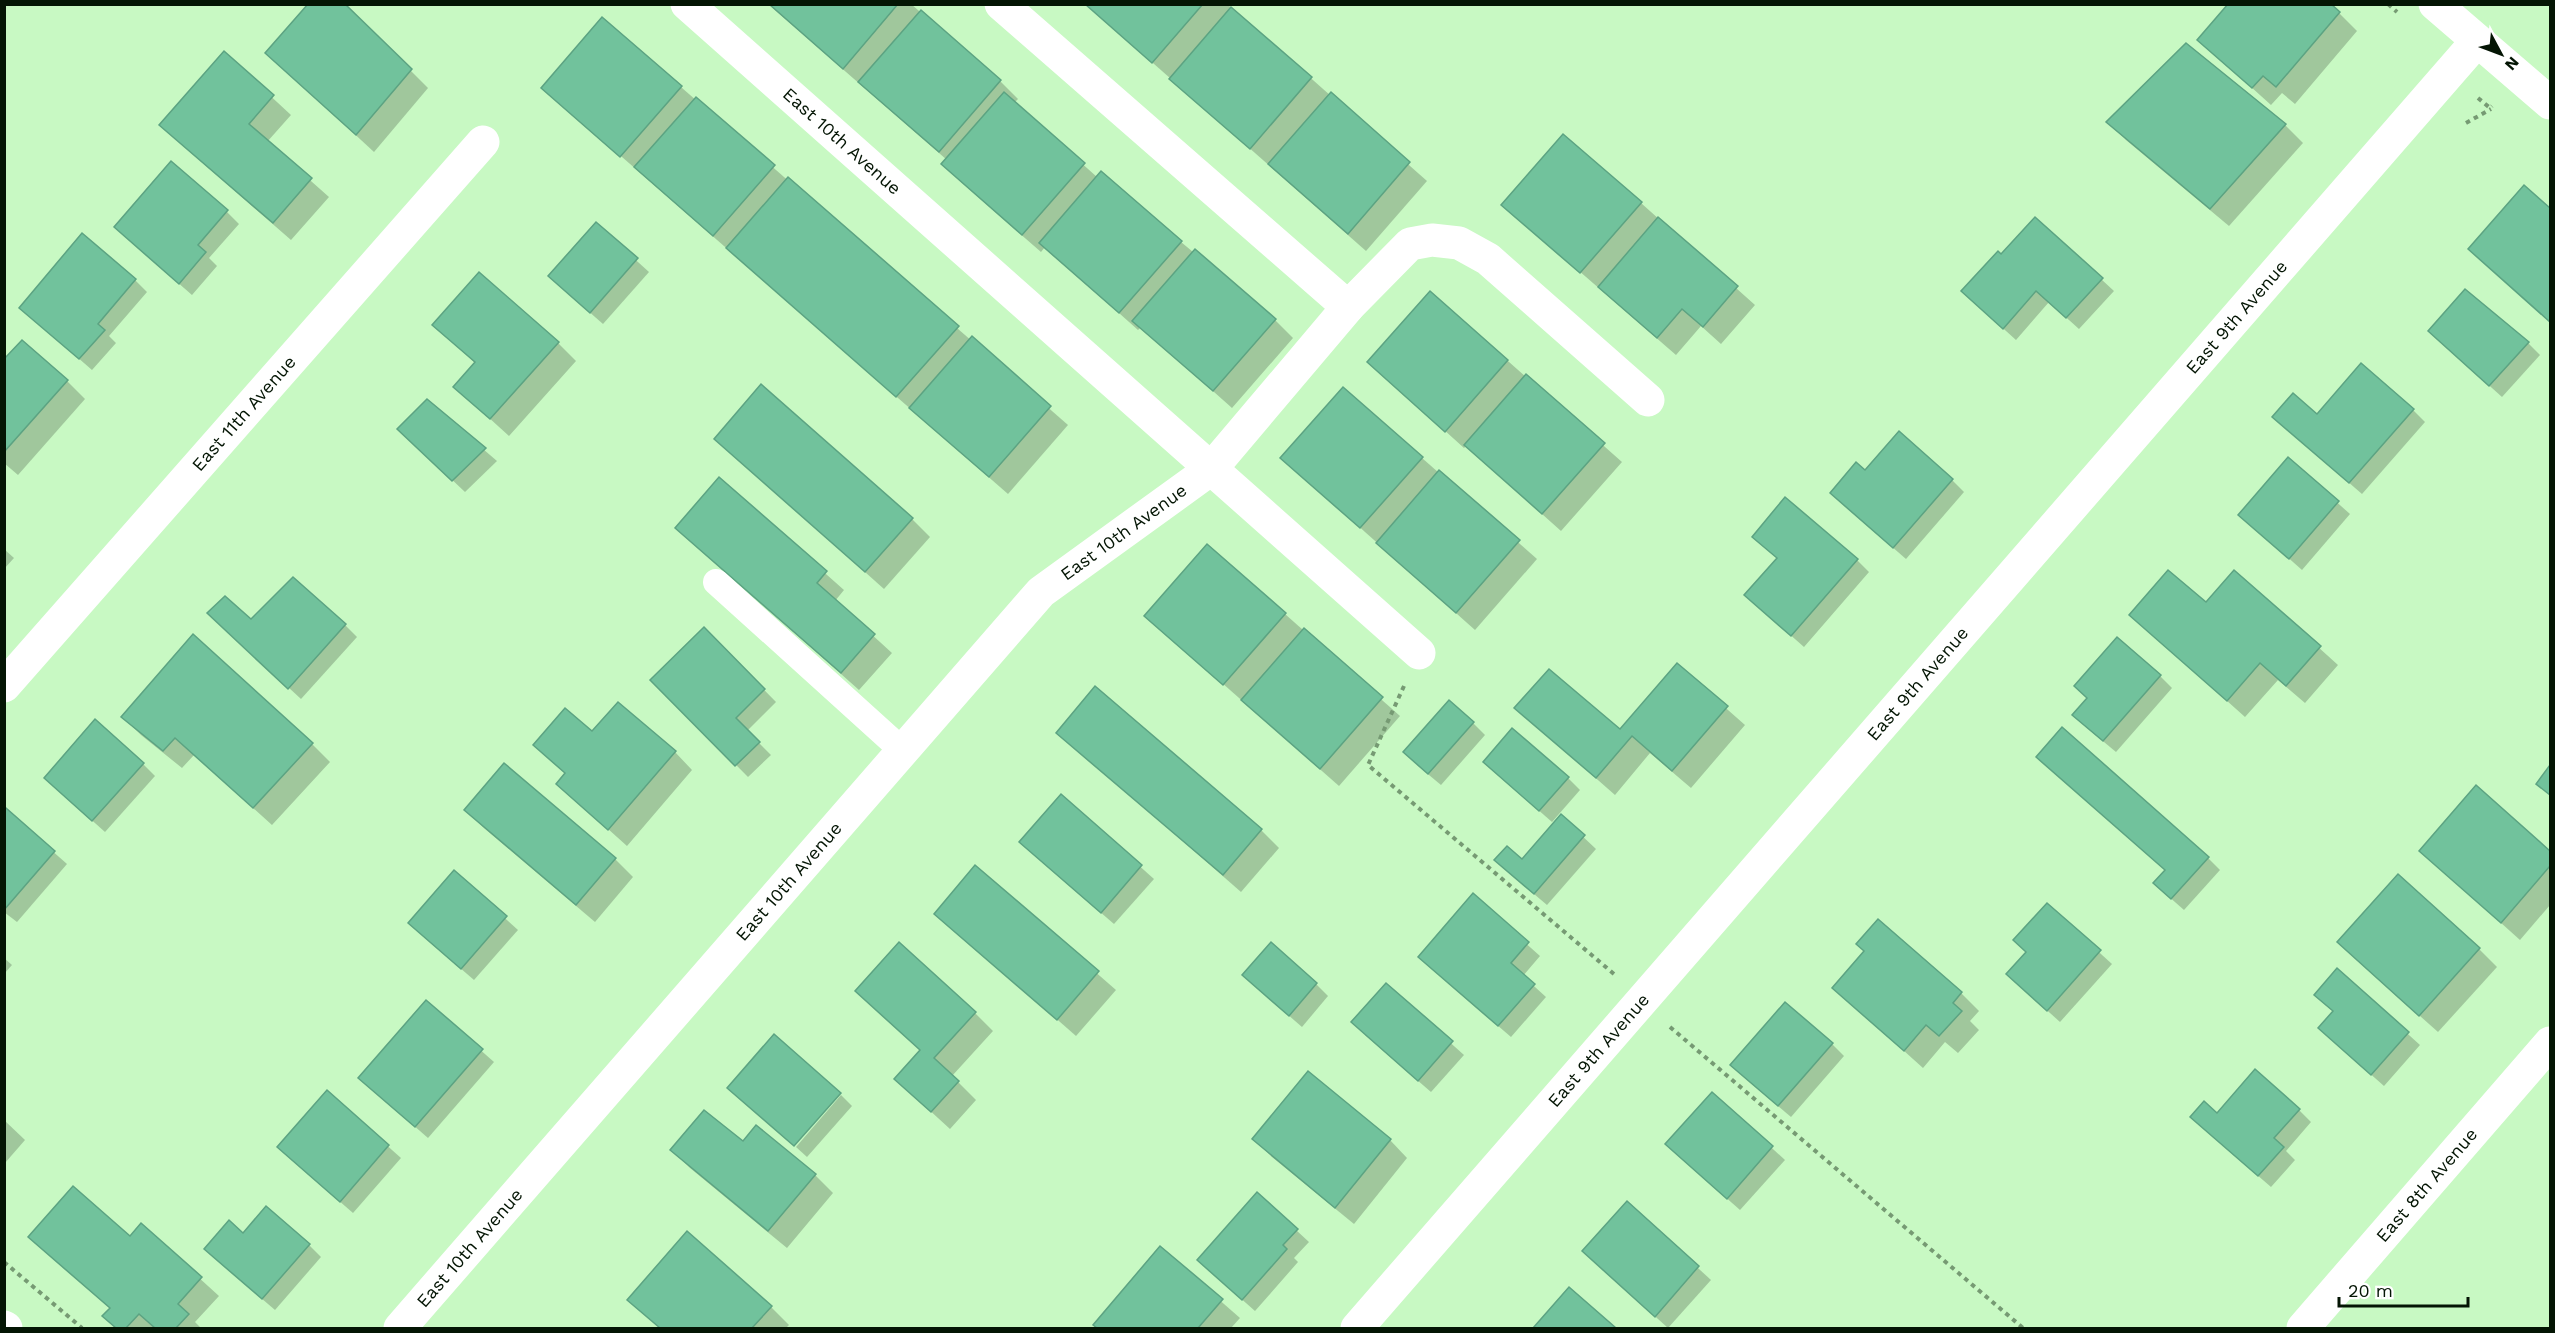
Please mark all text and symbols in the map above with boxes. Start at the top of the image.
north arrow [2471,24,2531,84]
text: N [2501,53,2523,74]
street label: East 10th Avenue [779,83,906,199]
street label: East 9th Avenue [2181,256,2291,378]
street label: East 11th Avenue [187,351,300,475]
street label: East 10th Avenue [1056,479,1191,584]
street label: East 9th Avenue [1862,622,1972,745]
street label: East 10th Avenue [731,818,846,945]
street label: East 9th Avenue [1543,989,1653,1111]
street label: East 8th Avenue [2371,1124,2481,1246]
street label: East 10th Avenue [412,1184,527,1311]
scale bar [2339,1270,2468,1308]
text: 20 m [2348,1280,2393,1301]

